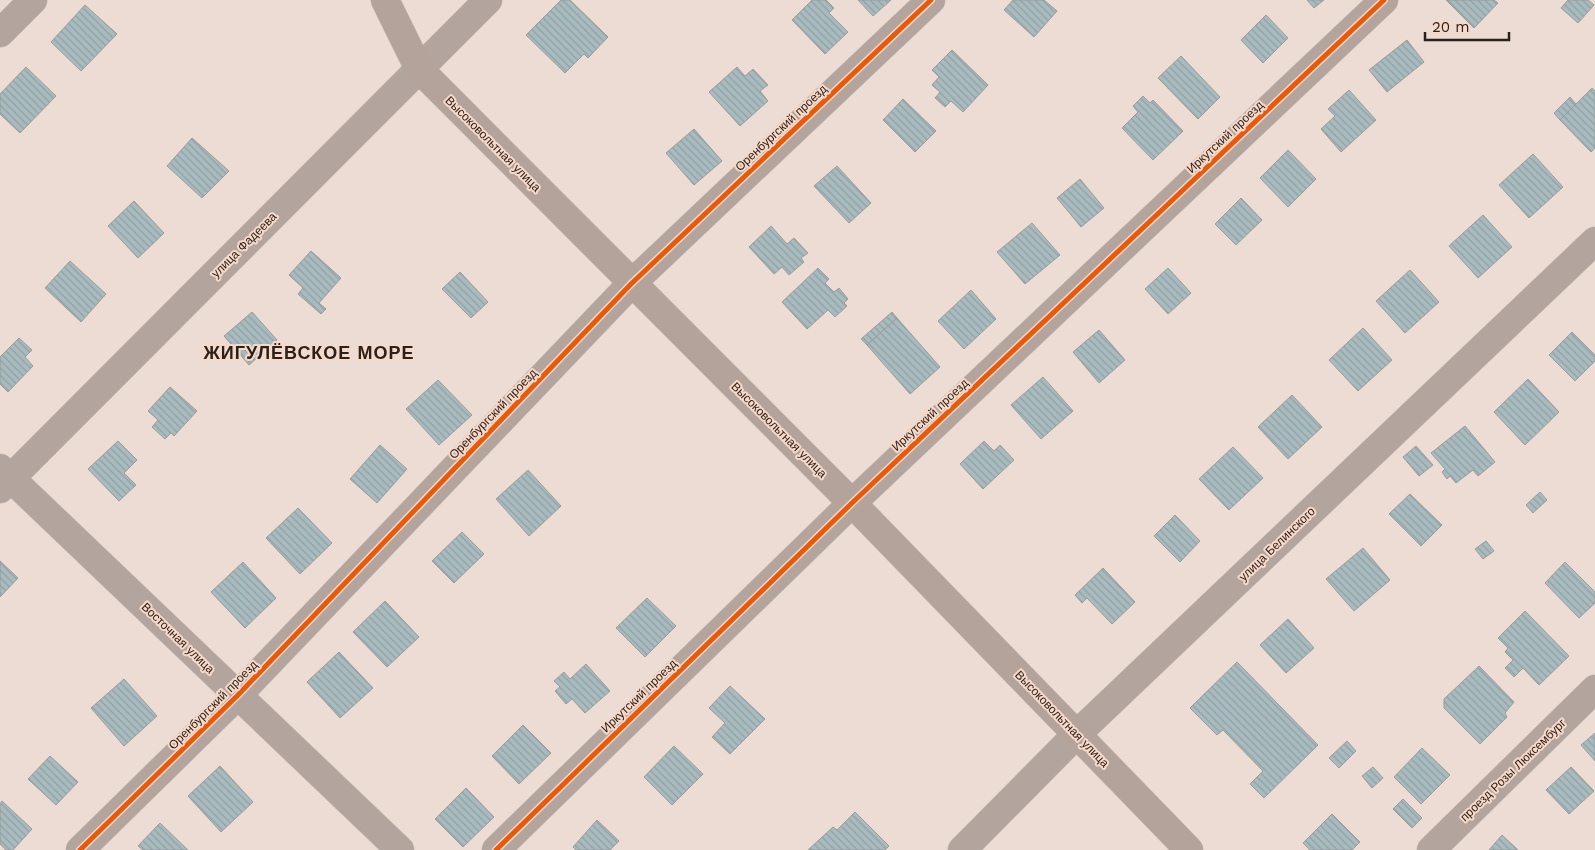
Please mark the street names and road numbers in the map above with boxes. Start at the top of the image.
street label: Оренбургский проезд [732,82,830,174]
street label: Высоковольтная улица [442,93,544,195]
street label: Иркутский проезд [1184,98,1266,176]
street label: улица Фадеева [209,209,280,280]
street label: Оренбургский проезд [446,366,540,462]
street label: Иркутский проезд [889,376,971,454]
street label: Высоковольтная улица [728,379,830,481]
street label: улица Белинского [1236,504,1318,584]
street label: Восточная улица [139,600,217,676]
street label: Иркутский проезд [598,656,680,736]
street label: Оренбургский проезд [166,658,260,752]
street label: Высоковольтная улица [1012,668,1112,770]
street label: проезд Розы Люксембург [1457,715,1569,824]

